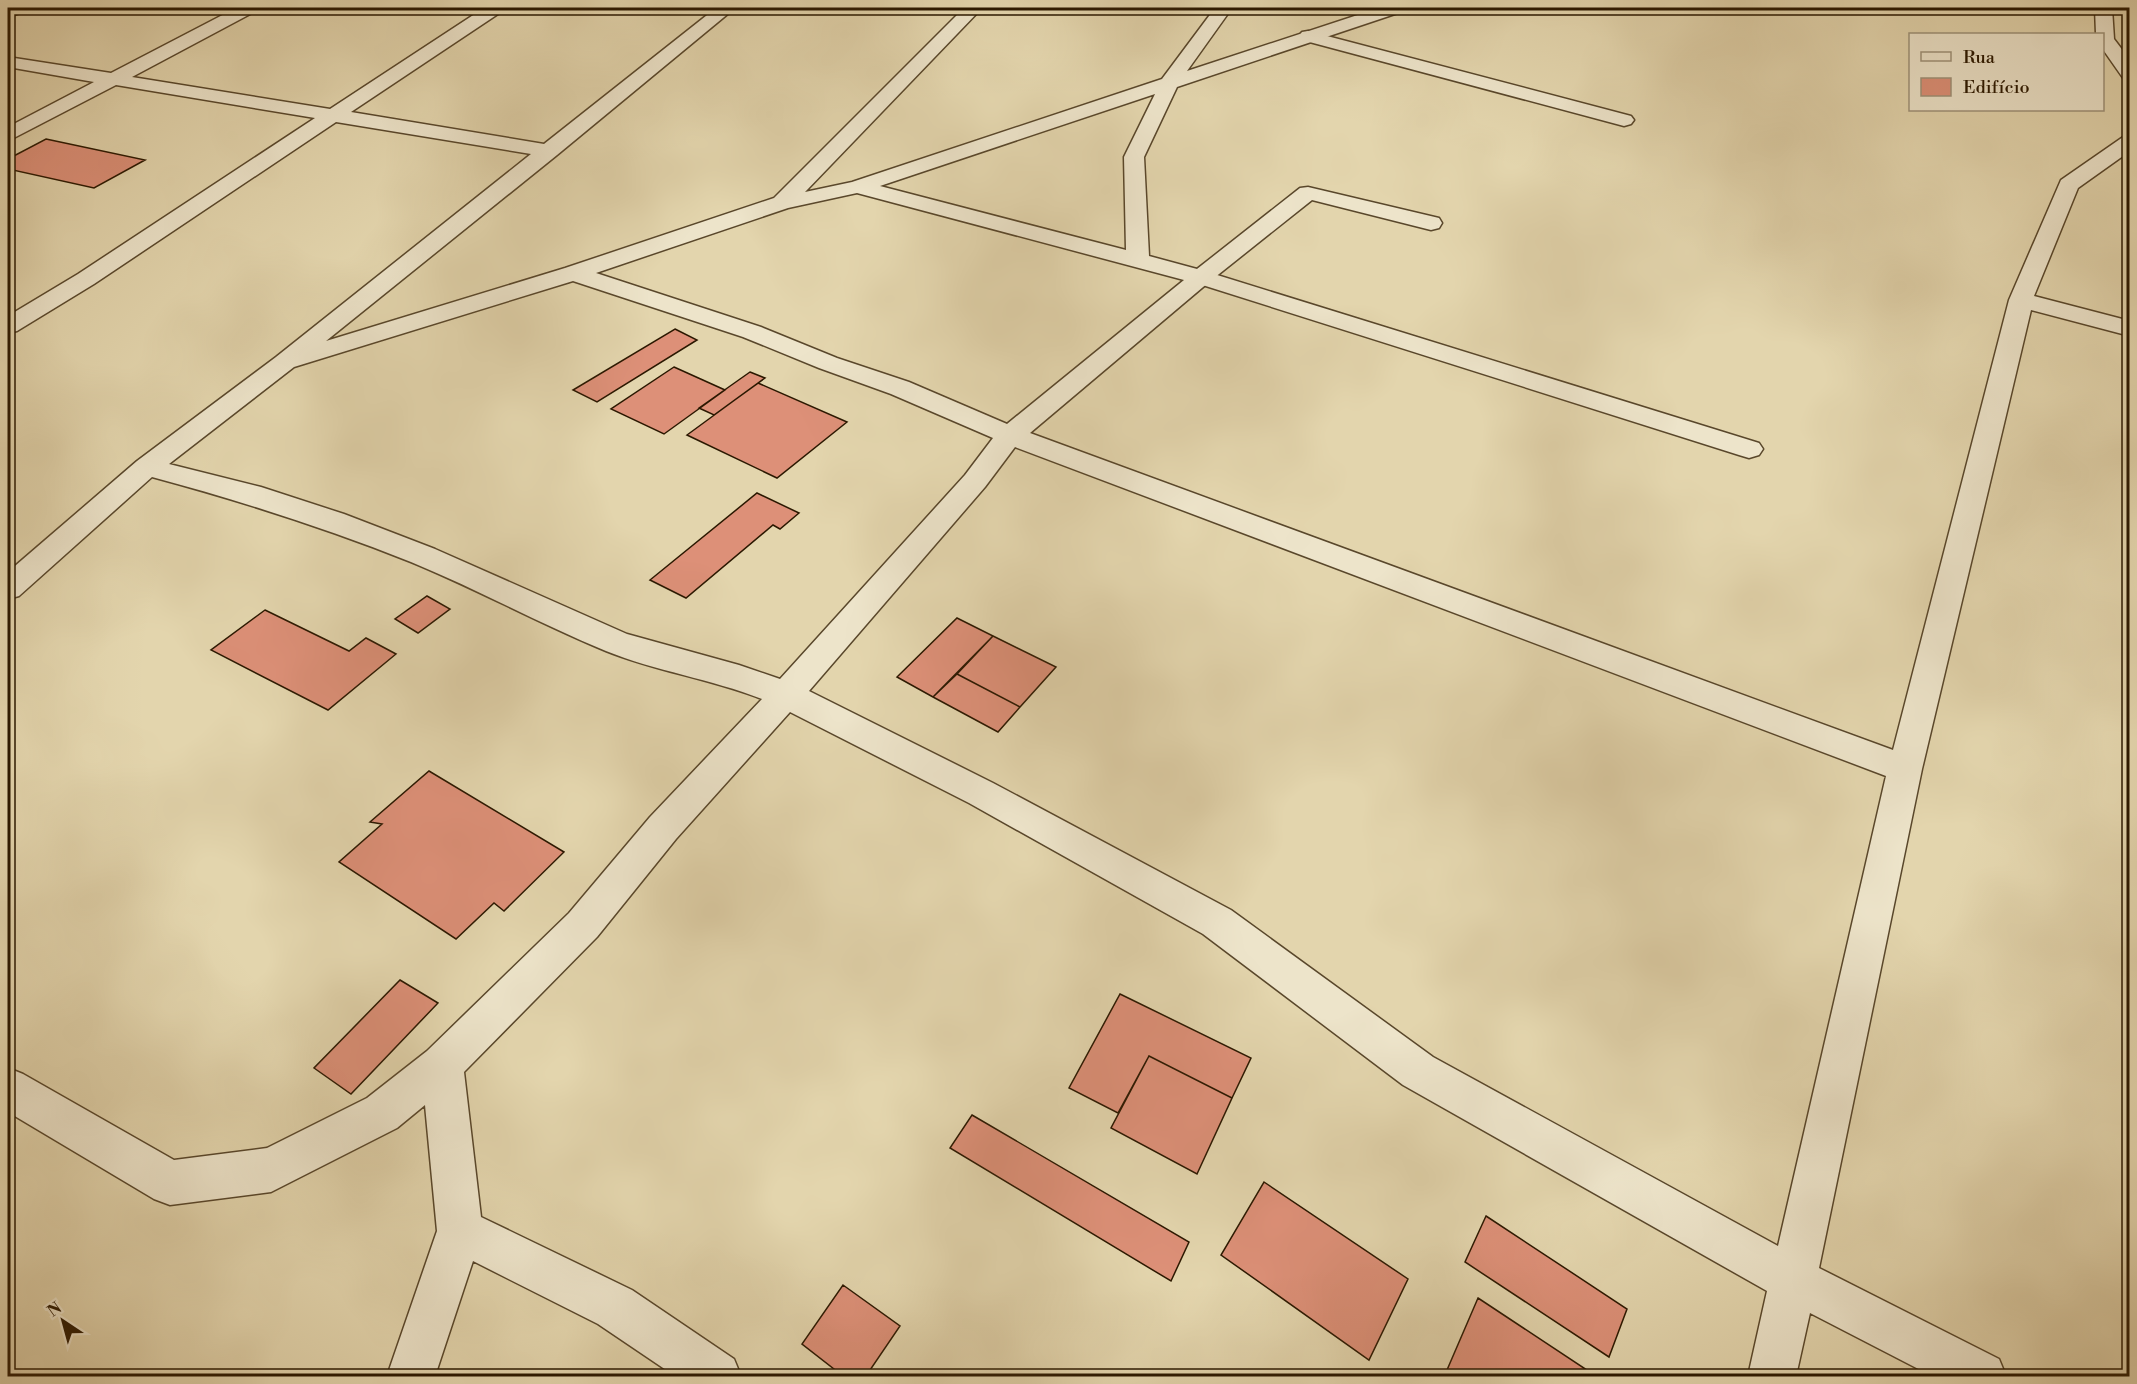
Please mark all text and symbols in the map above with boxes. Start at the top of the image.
legend [1909,33,2104,111]
text: Rua [1963,46,1996,69]
text: Edifício [1963,76,2030,99]
north arrow [33,1291,93,1351]
text: N [44,1298,66,1321]

